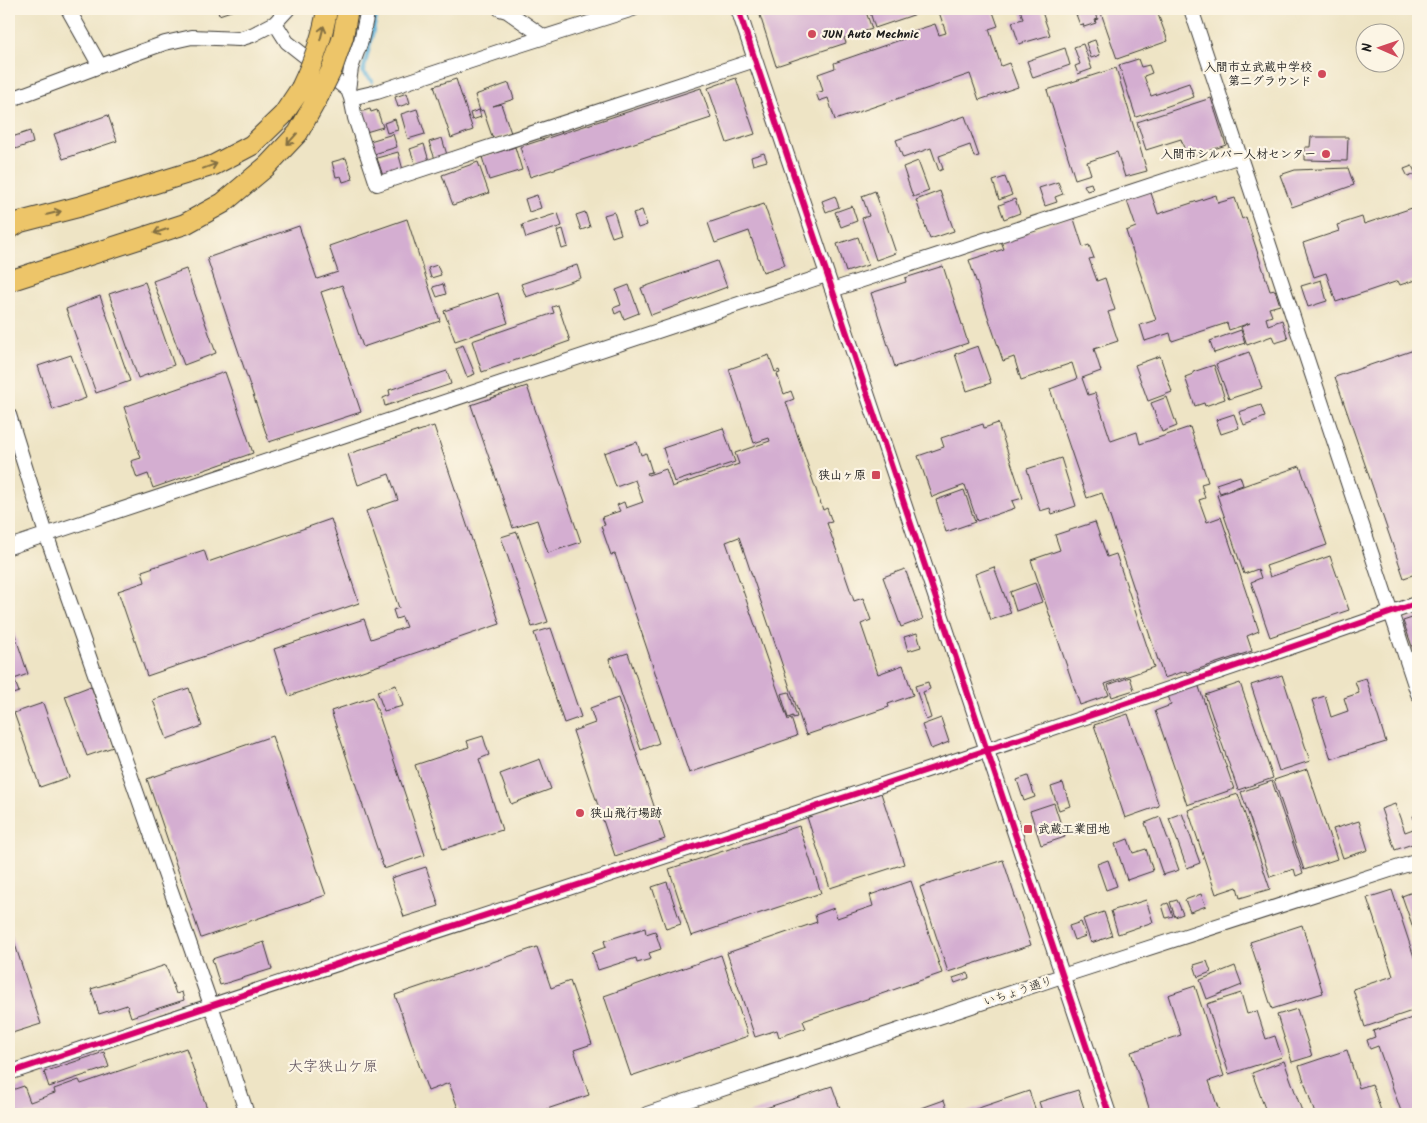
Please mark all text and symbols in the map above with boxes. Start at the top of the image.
north arrow [1354,22,1404,72]
one-way arrow [318,25,327,41]
place label: JUN Auto Mechnic [822,25,919,44]
marker: JUN Auto Mechnic [806,28,818,40]
text: N [1357,43,1379,52]
place label: 入間市立武蔵中学校 第二グラウンド [1204,58,1312,91]
marker: 入間市立武蔵中学校 第二グラウンド [1316,68,1328,80]
one-way arrow [286,132,298,145]
place label: 入間市シルバー人材センター [1161,145,1316,164]
marker: 入間市シルバー人材センター [1320,148,1332,160]
one-way arrow [202,161,217,170]
one-way arrow [46,208,62,217]
one-way arrow [154,227,170,236]
place label: 狭山ヶ原 [818,466,866,485]
marker: 狭山ヶ原 [870,469,882,481]
place label: 狭山飛行場跡 [590,804,662,823]
marker: 狭山飛行場跡 [574,807,586,819]
place label: 武蔵工業団地 [1038,820,1110,839]
marker: 武蔵工業団地 [1022,823,1034,835]
street label: いちょう通り [981,971,1055,1012]
district label: 大字狭山ケ原 [288,1055,378,1079]

